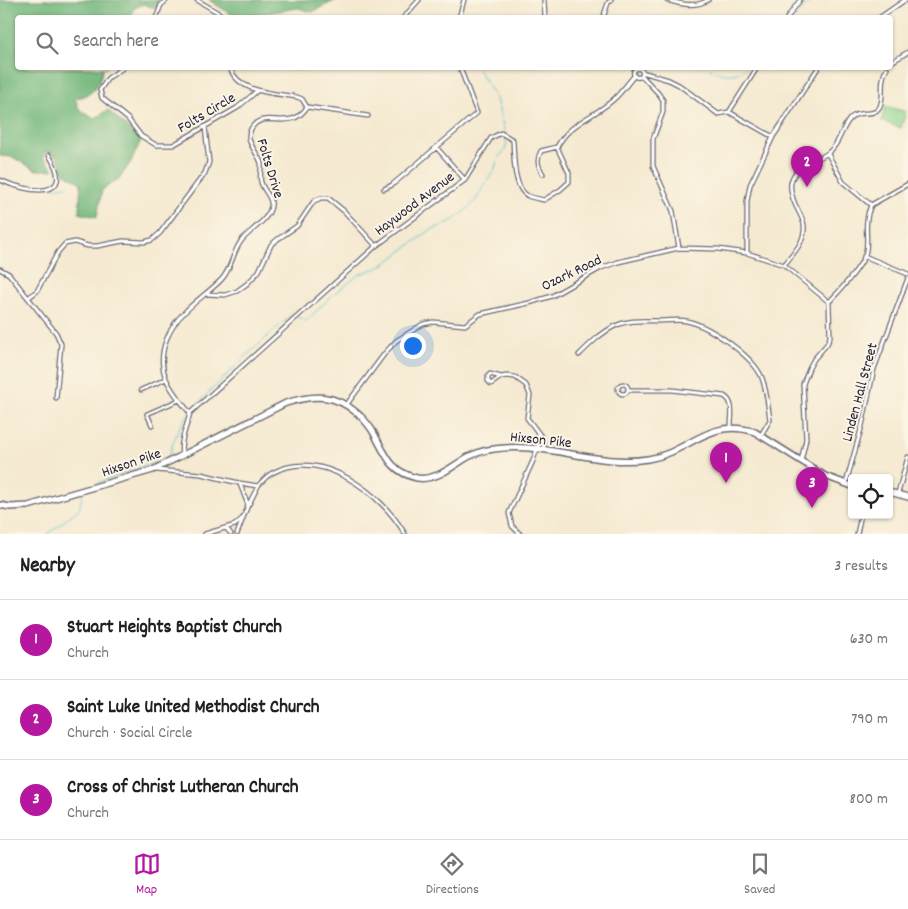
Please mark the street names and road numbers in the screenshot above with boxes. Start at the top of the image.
street label: Folts Circle [174,88,241,140]
street label: Folts Drive [250,136,289,201]
street label: Haywood Avenue [371,167,460,242]
street label: Ozark Road [538,250,606,298]
street label: Linden Hall Street [837,340,885,444]
street label: Hixson Pike [509,427,573,455]
street label: Hixson Pike [99,443,165,484]

